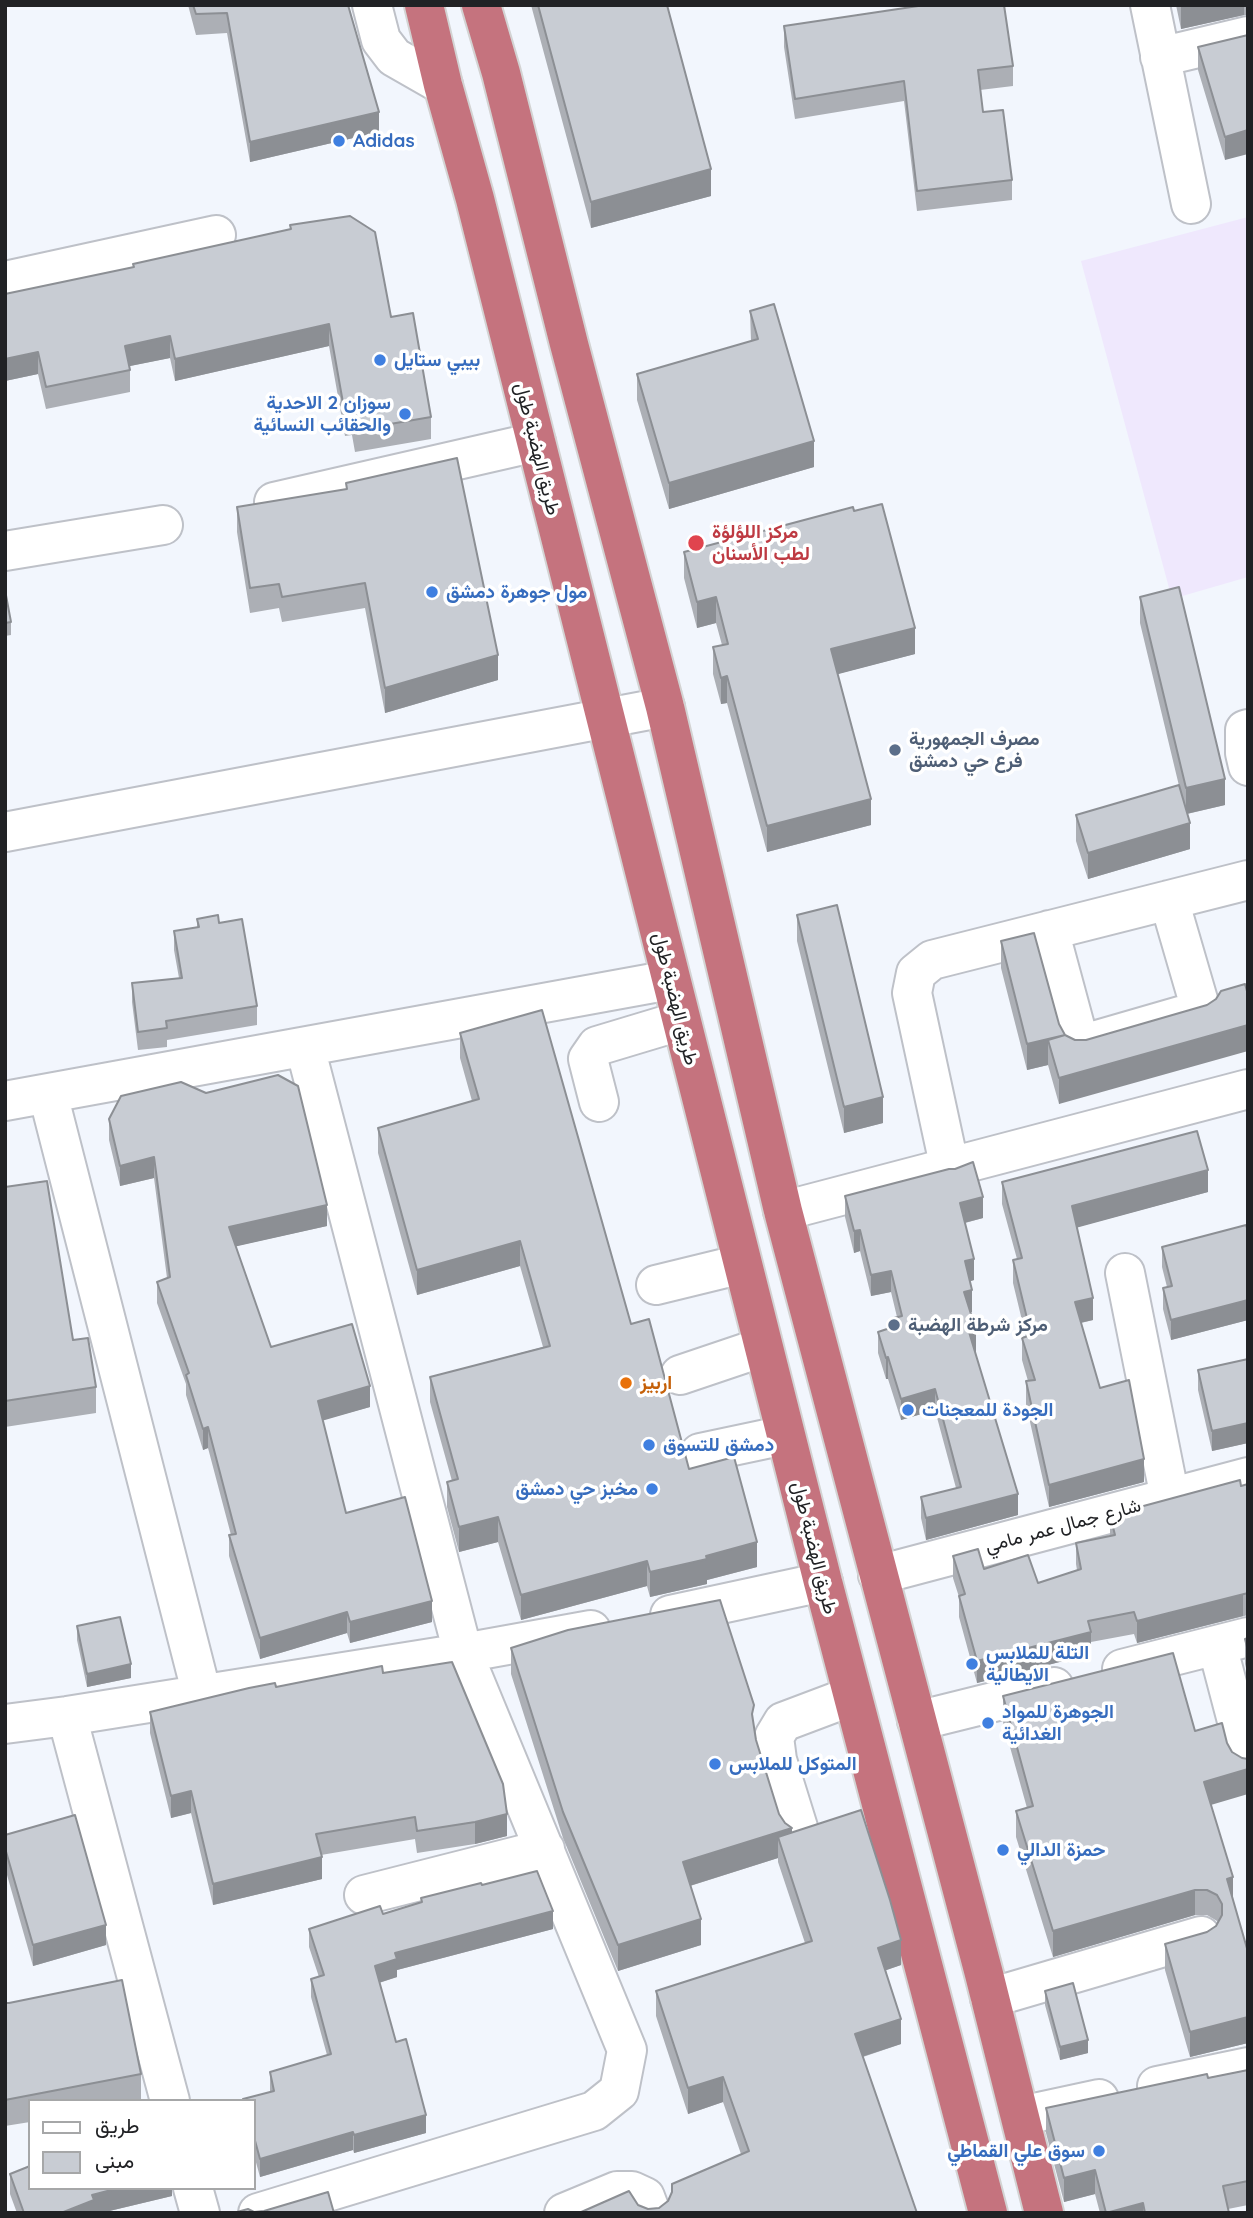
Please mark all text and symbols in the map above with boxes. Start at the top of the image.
place label: Adidas [353,130,415,152]
marker: Adidas [331,133,347,149]
place label: بيبي ستايل [394,349,480,371]
marker: بيبي ستايل [372,352,388,368]
street label: طريق الهضبة طول [510,380,564,518]
place label: سوزان 2 الاحدية والحقائب النسائية [253,392,391,436]
marker: سوزان 2 الاحدية والحقائب النسائية [397,406,413,422]
place label: مركز اللؤلؤة لطب الأسنان [712,521,810,565]
marker: مركز اللؤلؤة لطب الأسنان [686,533,706,553]
place label: مول جوهرة دمشق [446,581,587,603]
marker: مول جوهرة دمشق [424,584,440,600]
place label: مصرف الجمهورية فرع حي دمشق [909,728,1040,772]
marker: مصرف الجمهورية فرع حي دمشق [887,742,903,758]
street label: طريق الهضبة طول [648,930,702,1068]
place label: مركز شرطة الهضبة [908,1314,1048,1336]
marker: مركز شرطة الهضبة [886,1317,902,1333]
place label: اربيز [640,1372,672,1394]
marker: اربيز [618,1375,634,1391]
place label: الجودة للمعجنات [922,1399,1053,1421]
marker: الجودة للمعجنات [900,1402,916,1418]
place label: دمشق للتسوق [663,1434,774,1456]
marker: دمشق للتسوق [641,1437,657,1453]
place label: مخبز حي دمشق [515,1478,638,1500]
street label: طريق الهضبة طول [787,1479,841,1617]
marker: مخبز حي دمشق [644,1481,660,1497]
street label: شارع جمال عمر مامي [982,1494,1144,1558]
place label: التلة للملابس الايطالية [986,1642,1089,1686]
marker: التلة للملابس الايطالية [964,1656,980,1672]
place label: الجوهرة للمواد الغدائية [1002,1701,1114,1745]
marker: الجوهرة للمواد الغدائية [980,1715,996,1731]
place label: المتوكل للملابس [729,1753,857,1775]
marker: المتوكل للملابس [707,1756,723,1772]
place label: حمزة الدالي [1017,1839,1106,1861]
marker: حمزة الدالي [995,1842,1011,1858]
legend [28,2099,256,2190]
text: طريق [95,2112,140,2138]
place label: سوق علي القماطي [947,2140,1085,2162]
marker: سوق علي القماطي [1091,2143,1107,2159]
text: مبنى [95,2147,134,2173]

